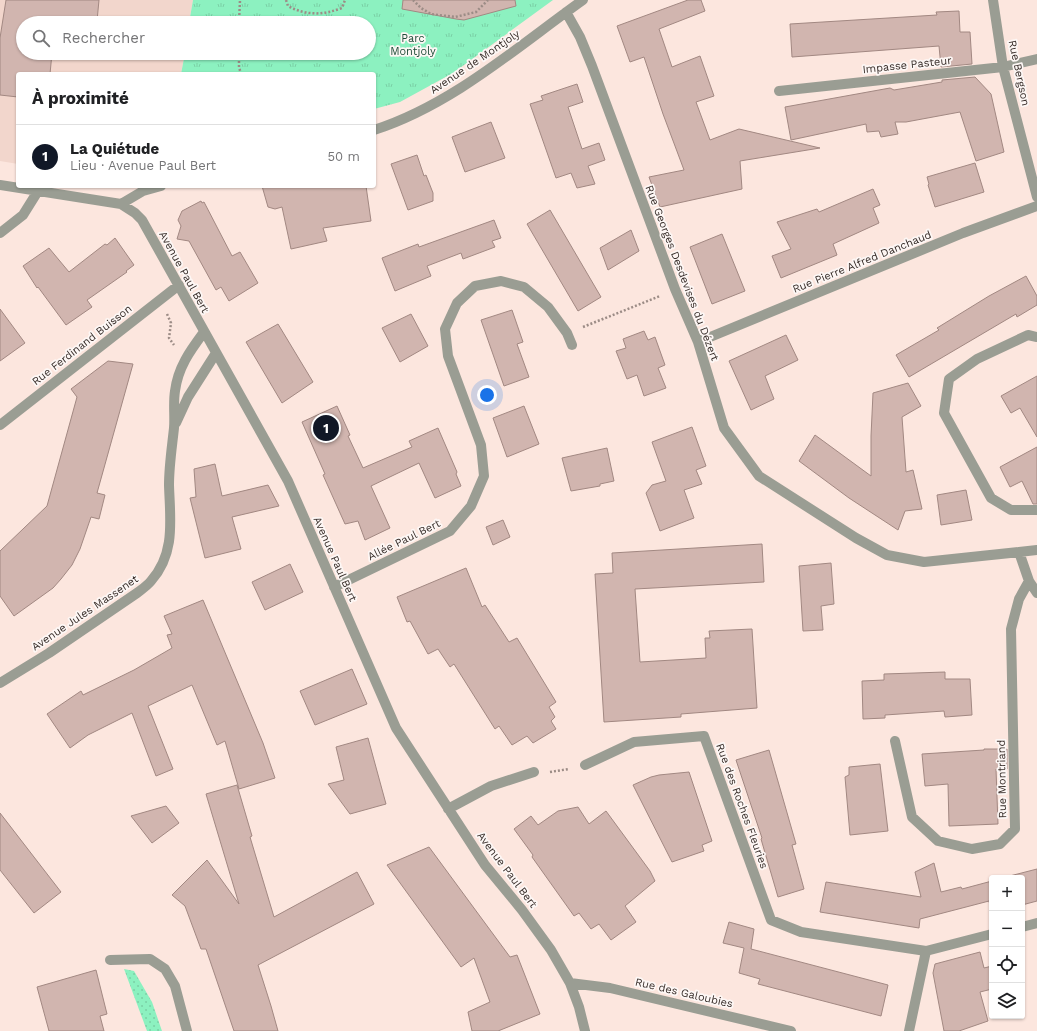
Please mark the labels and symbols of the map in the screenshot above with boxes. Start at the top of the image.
street label: Avenue de Montjoly [428,27,523,97]
park label: Parc Montjoly [390,32,436,58]
street label: Rue Bergson [1006,39,1032,107]
street label: Impasse Pasteur [862,54,953,76]
street label: Rue Georges Desdevises du Dézert [642,183,722,363]
street label: Rue Pierre Alfred Danchaud [791,228,933,296]
street label: Avenue Paul Bert [156,229,212,315]
street label: Rue Ferdinand Buisson [30,302,134,388]
your location [477,385,497,405]
pin: 1 [313,413,339,443]
street label: Avenue Paul Bert [310,515,360,604]
street label: Allée Paul Bert [366,517,443,563]
street label: Avenue Jules Massenet [29,572,141,654]
street label: Rue Montriand [995,740,1009,818]
street label: Rue des Roches Fleuries [713,742,771,871]
street label: Avenue Paul Bert [474,830,540,911]
street label: Rue des Galoubies [634,975,734,1011]

